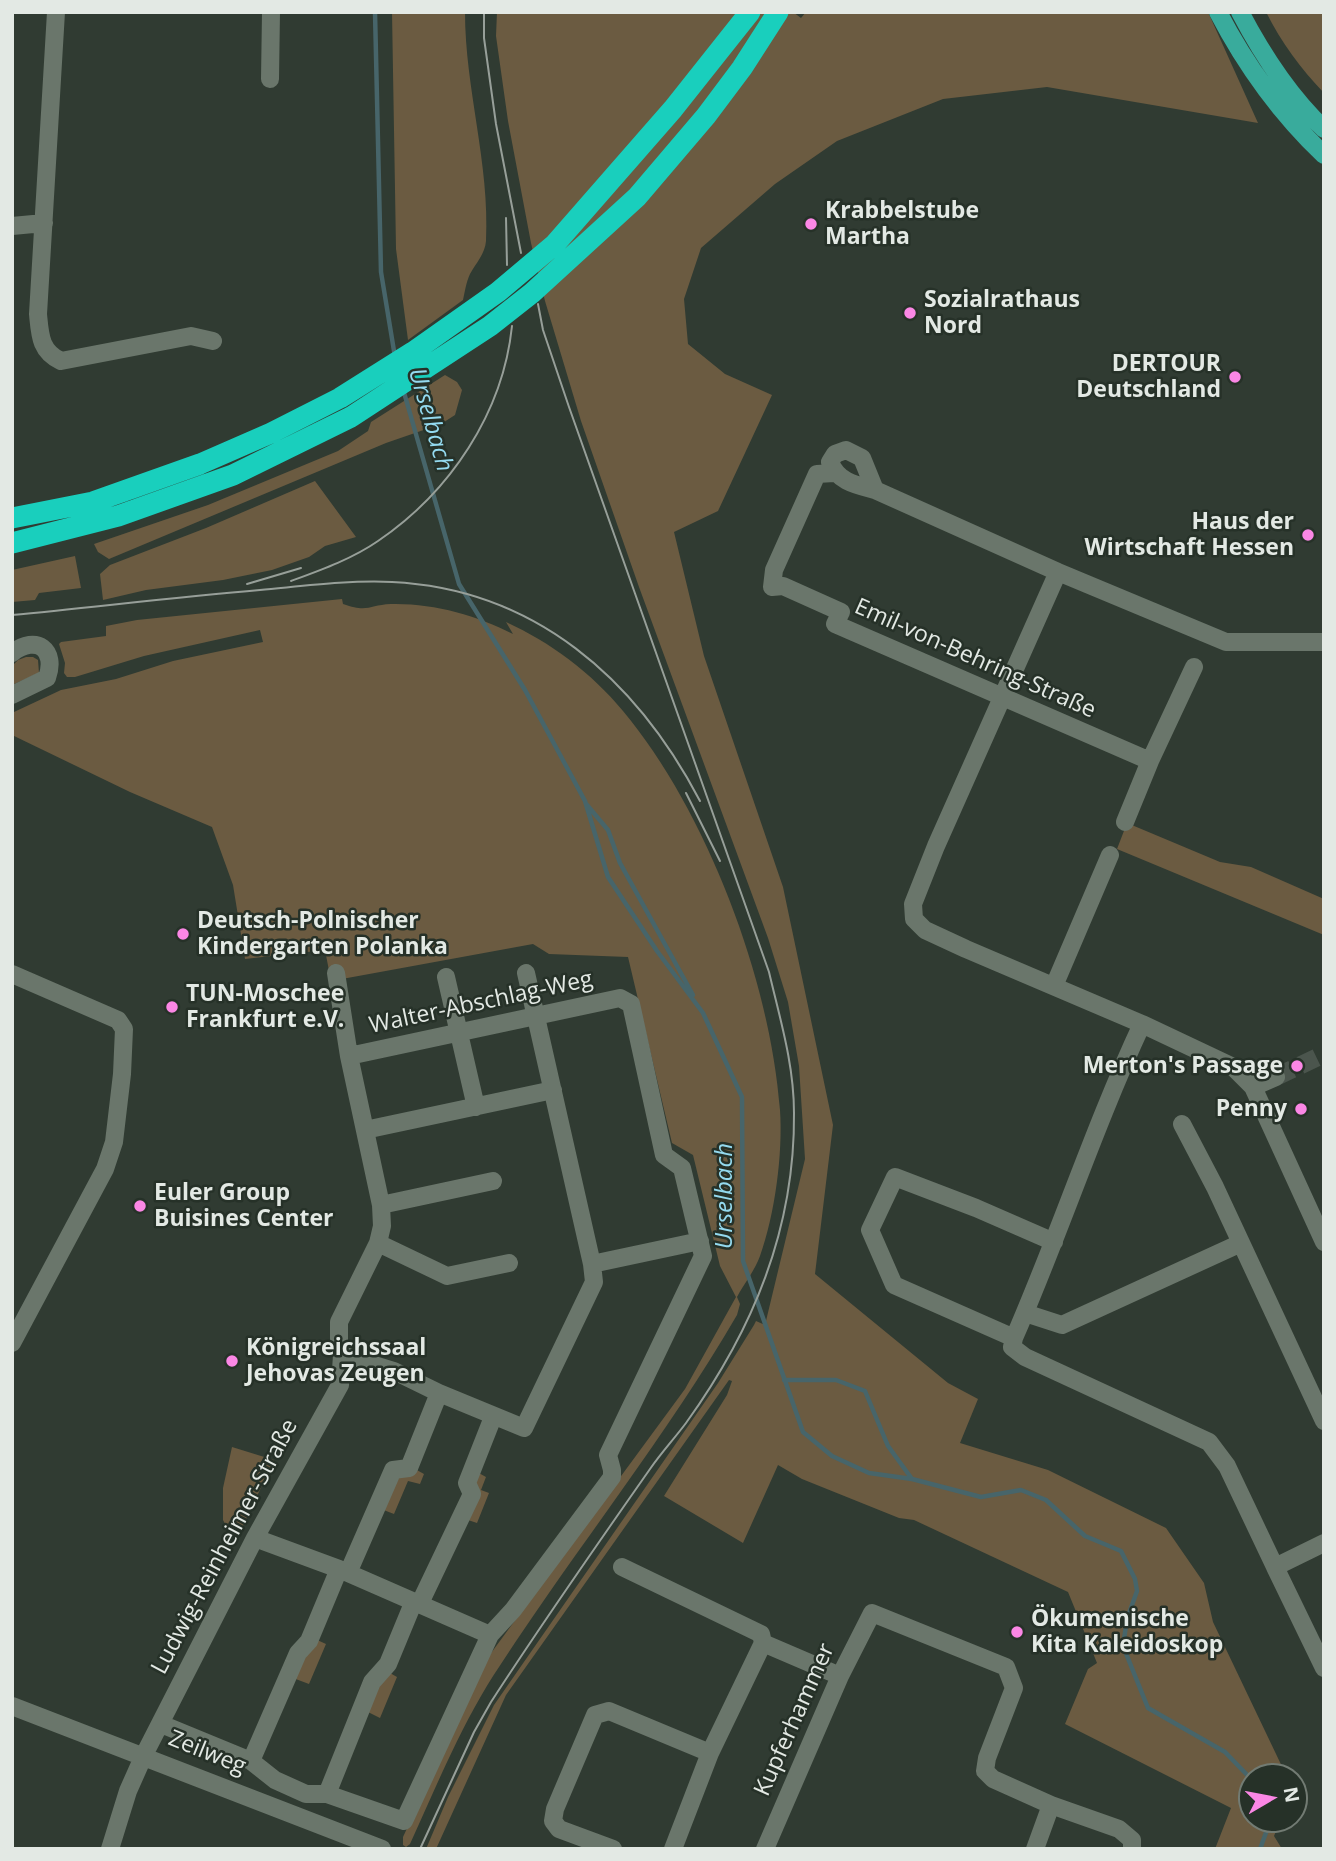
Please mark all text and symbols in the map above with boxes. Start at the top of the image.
place label: Krabbelstube Martha [825,197,979,251]
marker: Krabbelstube Martha [803,216,819,232]
place label: Sozialrathaus Nord [924,286,1080,340]
marker: Sozialrathaus Nord [902,305,918,321]
place label: DERTOUR Deutschland [1076,350,1221,404]
water label: Urselbach [402,365,458,475]
marker: DERTOUR Deutschland [1227,369,1243,385]
place label: Haus der Wirtschaft Hessen [1084,508,1294,562]
marker: Haus der Wirtschaft Hessen [1300,527,1316,543]
street label: Emil-von-Behring-Straße [850,593,1100,725]
place label: Deutsch-Polnischer Kindergarten Polanka [197,907,448,961]
marker: Deutsch-Polnischer Kindergarten Polanka [175,926,191,942]
street label: Walter-Abschlag-Weg [367,966,595,1040]
place label: TUN-Moschee Frankfurt e.V. [186,980,344,1034]
marker: TUN-Moschee Frankfurt e.V. [164,999,180,1015]
place label: Merton's Passage [1083,1052,1283,1080]
marker: Merton's Passage [1289,1058,1305,1074]
place label: Penny [1216,1095,1287,1123]
marker: Penny [1293,1101,1309,1117]
water label: Urselbach [711,1143,739,1249]
place label: Euler Group Buisines Center [154,1179,334,1233]
marker: Euler Group Buisines Center [132,1198,148,1214]
place label: Königreichssaal Jehovas Zeugen [246,1334,426,1388]
marker: Königreichssaal Jehovas Zeugen [224,1353,240,1369]
street label: Ludwig-Reinheimer-Straße [146,1415,304,1679]
place label: Ökumenische Kita Kaleidoskop [1031,1605,1223,1659]
marker: Ökumenische Kita Kaleidoskop [1009,1624,1025,1640]
street label: Kupferhammer [749,1639,841,1801]
street label: Zeilweg [164,1725,250,1781]
north arrow [1238,1763,1308,1833]
text: N [1278,1785,1306,1805]

